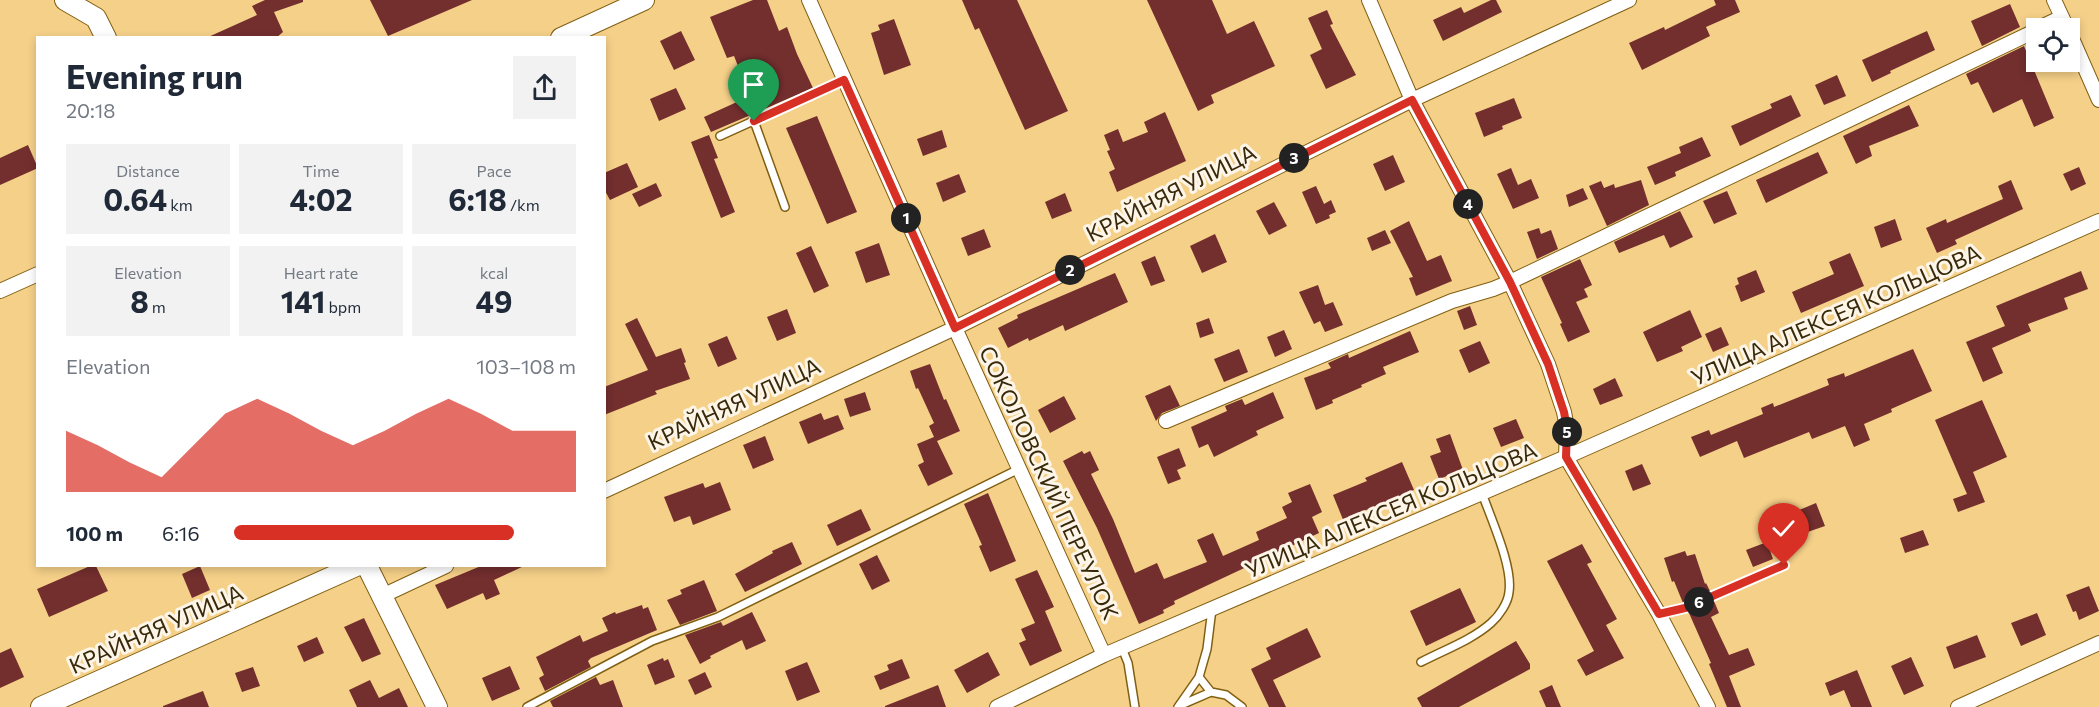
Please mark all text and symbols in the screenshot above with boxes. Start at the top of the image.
map controls [2026,18,2080,72]
button: locate [2026,18,2080,72]
text: Evening run [66,55,243,96]
button: share [513,56,576,119]
pin [728,59,779,121]
icon: arrive [737,68,770,101]
text: 20:18 [66,98,116,122]
street label: КРАЙНЯЯ УЛИЦА [1081,138,1260,247]
pin: 3 [1279,143,1309,173]
text: 3 [1289,148,1299,167]
text: Distance [116,161,180,180]
text: Time [303,161,339,180]
text: Pace [477,161,511,180]
text: 0.64 [103,180,167,217]
text: 4:02 [289,180,353,217]
text: 6:18 [448,180,507,217]
pin: 4 [1453,189,1483,219]
text: 4 [1463,194,1473,213]
text: km [167,195,193,214]
text: /km [507,195,540,214]
pin: 1 [891,203,921,233]
text: 1 [902,208,910,227]
street label: УЛИЦА АЛЕКСЕЯ КОЛЬЦОВА [1687,238,1985,391]
pin: 2 [1055,255,1085,285]
text: 2 [1065,260,1075,279]
text: Elevation [114,263,182,282]
text: Heart rate [284,263,358,282]
text: kcal [480,263,508,282]
text: 8 [130,282,149,319]
text: 141 [281,282,325,319]
text: 49 [476,282,512,319]
text: m [149,297,166,316]
text: bpm [325,297,361,316]
street label: СОКОЛОВСКИЙ ПЕРЕУЛОК [974,342,1125,624]
street label: КРАЙНЯЯ УЛИЦА [643,352,824,455]
text: Elevation [66,354,151,378]
text: 103–108 m [476,354,576,378]
pin: 5 [1552,417,1582,447]
text: 5 [1562,422,1572,441]
street label: УЛИЦА АЛЕКСЕЯ КОЛЬЦОВА [1241,436,1541,583]
pin [1758,503,1809,565]
icon: check [1767,512,1800,545]
text: 100 m [66,521,123,545]
text: 6:16 [162,521,200,545]
street label: КРАЙНЯЯ УЛИЦА [65,578,247,679]
pin: 6 [1684,587,1714,617]
text: 6 [1694,592,1704,611]

